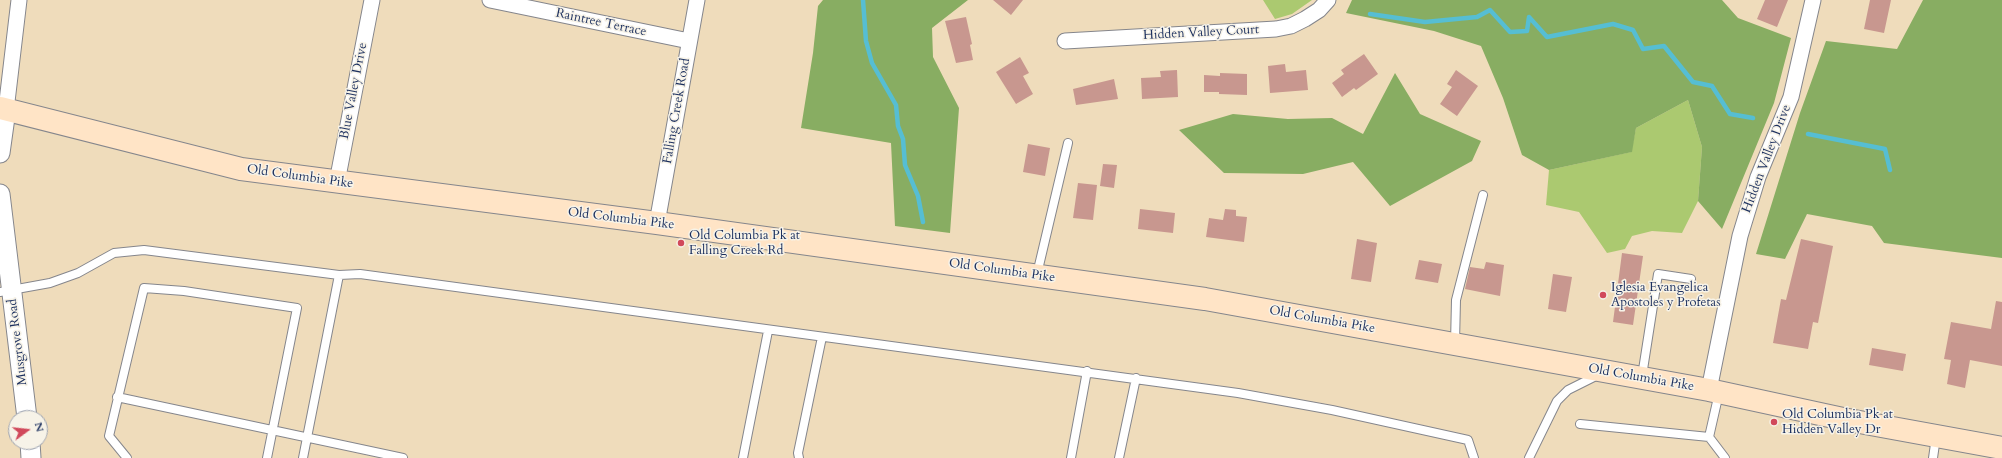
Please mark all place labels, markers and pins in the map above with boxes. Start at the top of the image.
place label: Old Columbia Pk at Falling Creek Rd [689,228,800,259]
marker: Old Columbia Pk at Falling Creek Rd [676,238,686,248]
place label: Iglesia Evangelica Apostoles y Profetas [1611,280,1720,311]
marker: Iglesia Evangelica Apostoles y Profetas [1598,290,1608,300]
place label: Old Columbia Pk at Hidden Valley Dr [1782,407,1893,438]
marker: Old Columbia Pk at Hidden Valley Dr [1769,417,1779,427]

